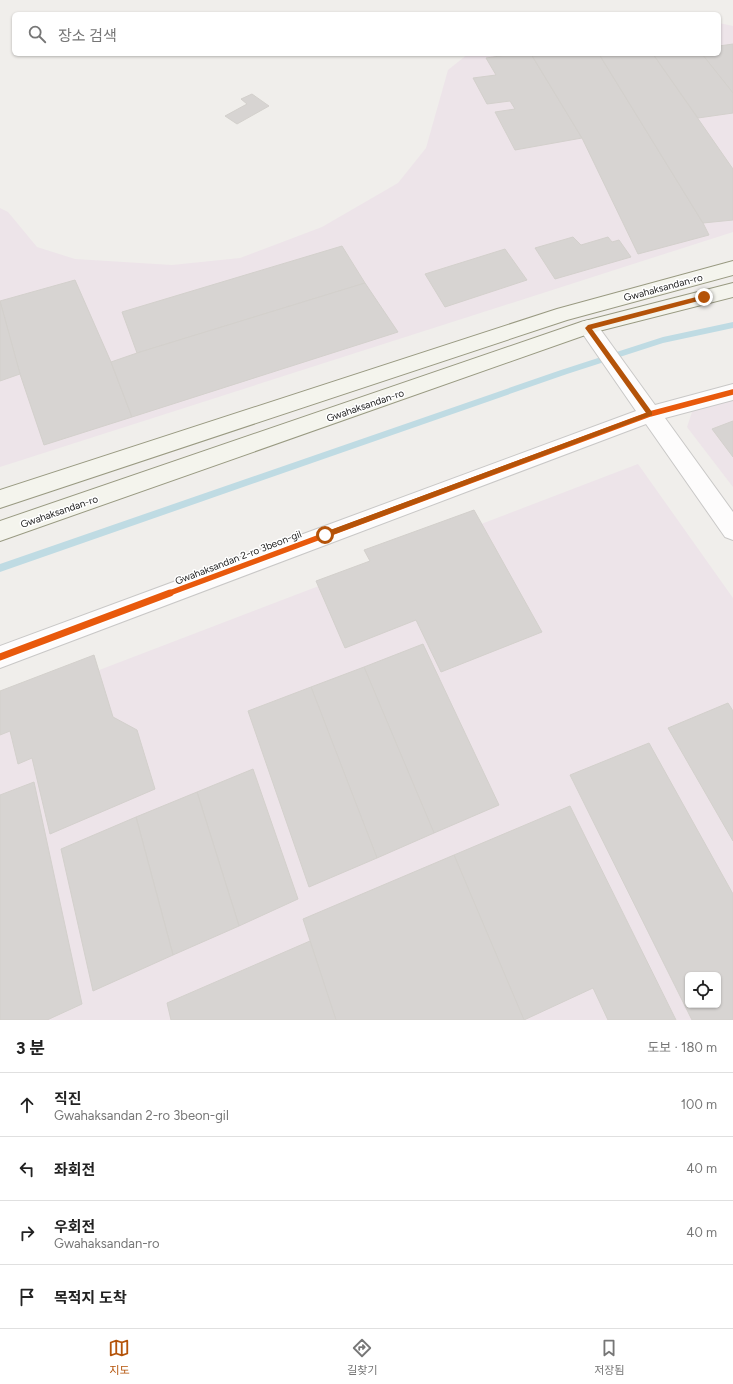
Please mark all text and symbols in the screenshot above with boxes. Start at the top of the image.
search box [12,12,721,56]
icon: search [26,23,48,45]
text: 장소 검색 [58,27,117,45]
street label: Gwahaksandan-ro [622,271,704,304]
route end [695,288,713,306]
street label: Gwahaksandan-ro [325,386,406,425]
street label: Gwahaksandan-ro [19,492,100,531]
route start [316,526,334,544]
street label: Gwahaksandan 2-ro 3beon-gil [173,527,303,588]
map controls [685,972,721,1008]
button: locate [685,972,721,1008]
text: 3 분 [16,1038,45,1058]
text: 도보 · 180 m [647,1040,717,1055]
text: 직진 [54,1090,82,1108]
icon: ahead [16,1094,38,1116]
text: 100 m [681,1097,717,1112]
text: Gwahaksandan 2-ro 3beon-gil [54,1108,229,1123]
icon: left [16,1158,38,1180]
text: 좌회전 [54,1161,95,1179]
text: 40 m [686,1161,717,1176]
text: 우회전 [54,1218,95,1236]
icon: right [16,1222,38,1244]
text: 40 m [686,1225,717,1240]
text: Gwahaksandan-ro [54,1236,160,1251]
icon: arrive [16,1286,38,1308]
text: 목적지 도착 [54,1289,127,1307]
tab: 지도 [108,1337,130,1377]
tab: 길찾기 [347,1337,378,1377]
tab: 저장됨 [594,1337,625,1377]

